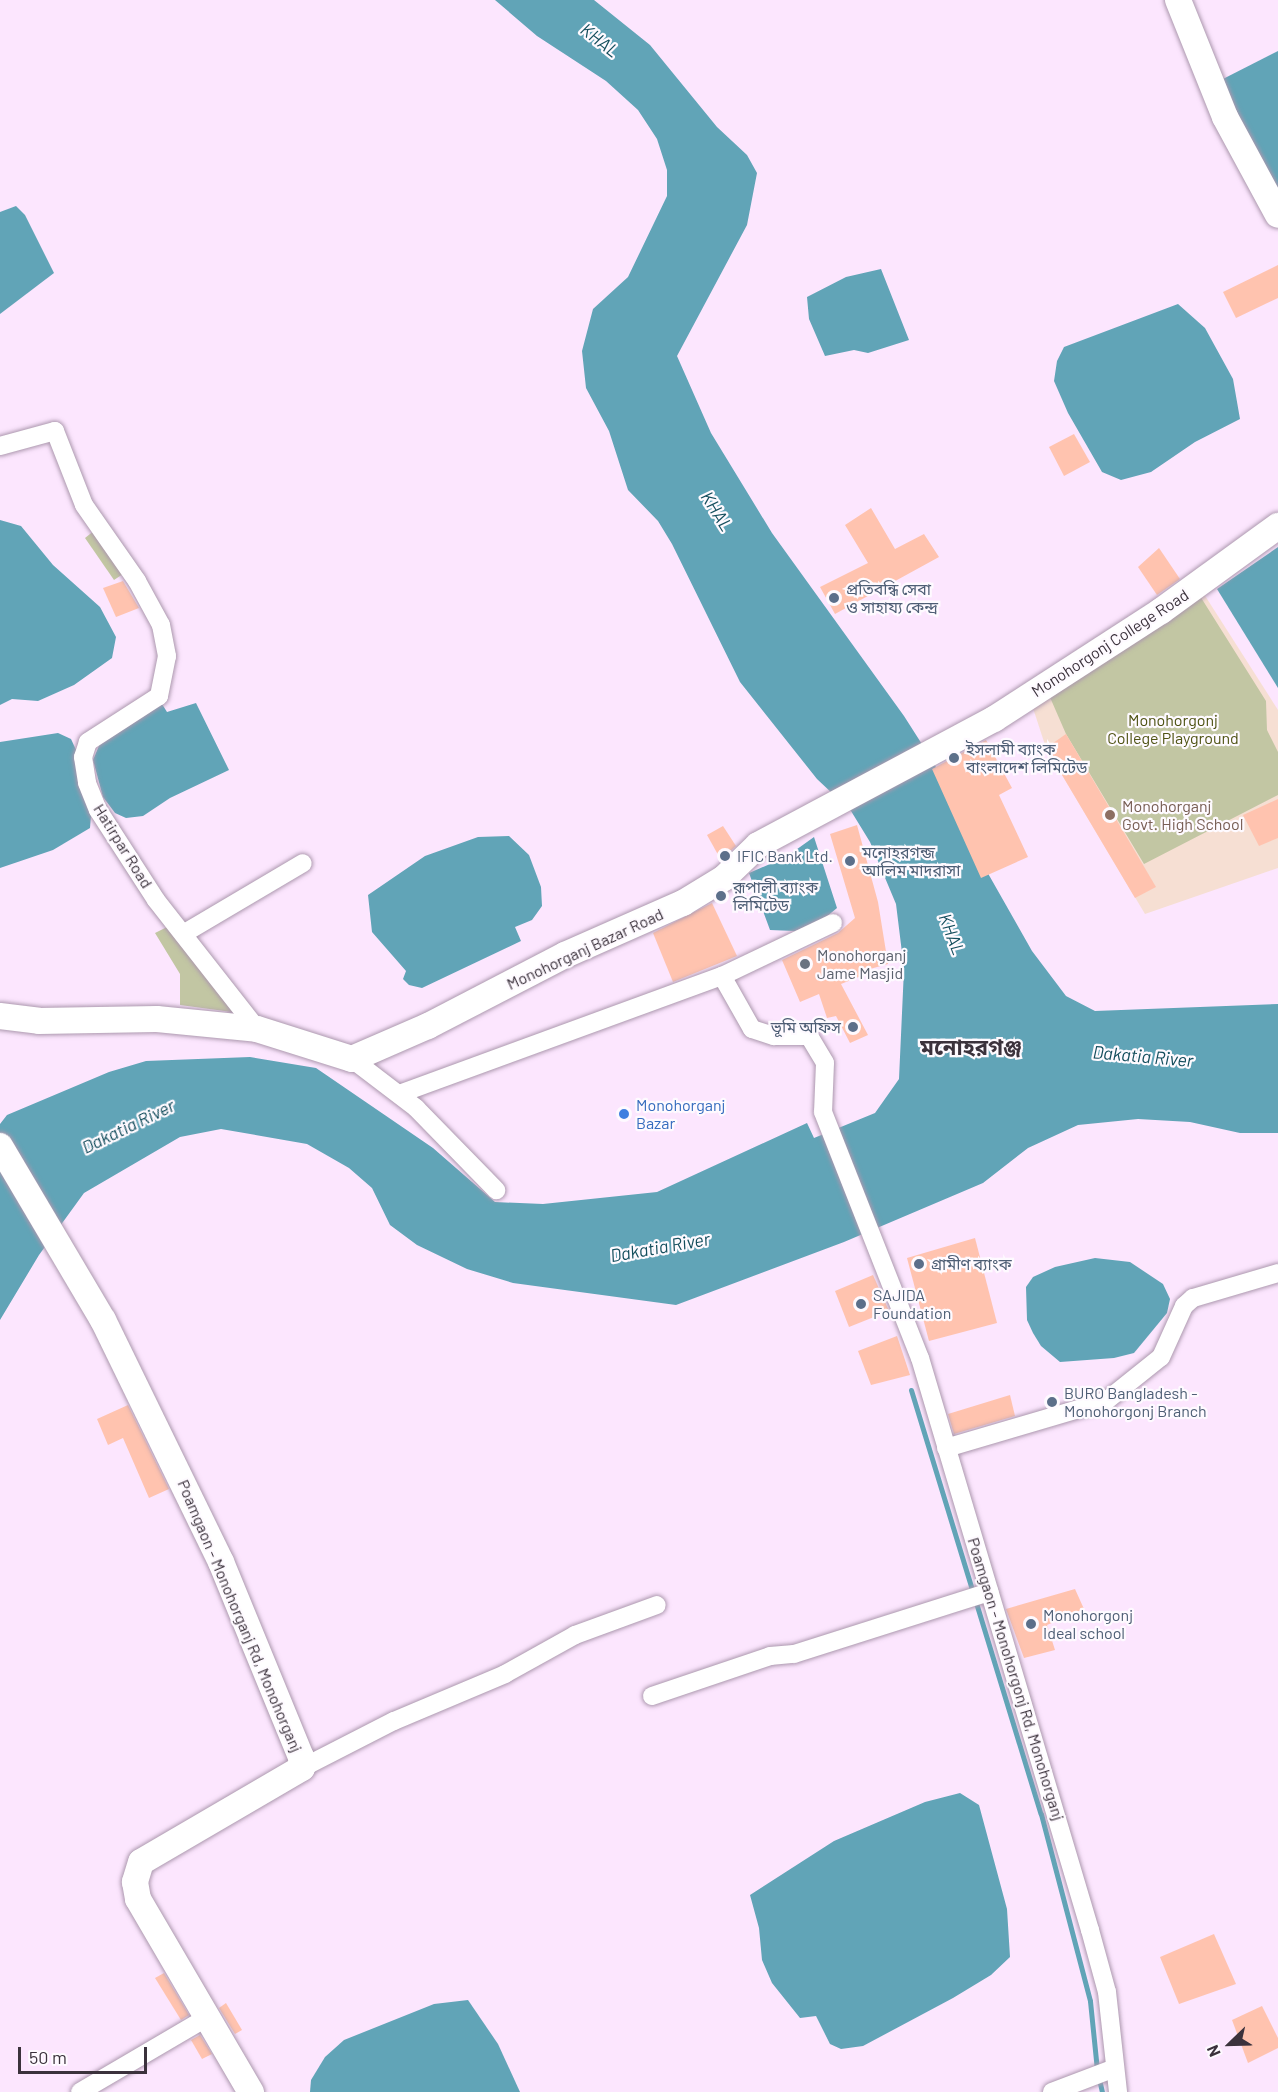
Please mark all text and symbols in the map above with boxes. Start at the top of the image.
water label: KHAL [577,18,623,62]
water label: KHAL [697,487,737,535]
place label: প্রতিবন্ধি সেবা ও সাহায্য কেন্দ্র [846,579,938,617]
street label: Monohorgonj College Road [1028,585,1192,701]
marker: প্রতিবন্ধি সেবা ও সাহায্য কেন্দ্র [827,591,841,605]
park label: Monohorgonj College Playground [1107,710,1239,748]
place label: ইসলামী ব্যাংক বাংলাদেশ লিমিটেড [966,739,1087,777]
marker: ইসলামী ব্যাংক বাংলাদেশ লিমিটেড [947,751,961,765]
place label: Monohorganj Govt. High School [1122,796,1243,834]
street label: Hatirpar Road [89,800,157,892]
marker: Monohorganj Govt. High School [1103,808,1117,822]
place label: মনোহরগন্জ আলিম মাদরাসা [862,842,960,880]
place label: IFIC Bank Ltd. [737,846,833,866]
marker: IFIC Bank Ltd. [718,849,732,863]
marker: মনোহরগন্জ আলিম মাদরাসা [843,854,857,868]
place label: রূপালী ব্যাংক লিমিটেড [733,877,818,915]
marker: রূপালী ব্যাংক লিমিটেড [714,889,728,903]
street label: Monohorganj Bazar Road [504,904,666,994]
water label: KHAL [934,910,970,958]
place label: Monohorganj Jame Masjid [817,945,907,983]
marker: Monohorganj Jame Masjid [798,957,812,971]
place label: ভূমি অফিস [771,1017,841,1037]
marker: ভূমি অফিস [846,1020,860,1034]
district label: মনোহরগঞ্জ [920,1034,1022,1060]
water label: Dakatia River [1092,1041,1194,1071]
water label: Dakatia River [78,1094,178,1158]
place label: Monohorganj Bazar [636,1095,726,1133]
marker: Monohorganj Bazar [617,1107,631,1121]
water label: Dakatia River [609,1228,711,1266]
place label: গ্রামীণ ব্যাংক [931,1254,1012,1274]
marker: গ্রামীণ ব্যাংক [912,1257,926,1271]
place label: SAJIDA Foundation [873,1285,951,1323]
marker: SAJIDA Foundation [854,1297,868,1311]
place label: BURO Bangladesh - Monohorgonj Branch [1064,1383,1207,1421]
marker: BURO Bangladesh - Monohorgonj Branch [1045,1395,1059,1409]
street label: Poamgaon - Monohorganj Rd, Monohorganj [174,1477,306,1755]
street label: Poamgaon - Monohorgonj Rd, Monohorganj [964,1535,1068,1823]
place label: Monohorgonj Ideal school [1043,1605,1133,1643]
marker: Monohorgonj Ideal school [1024,1617,1038,1631]
north arrow [1200,2014,1260,2074]
scale bar [21,2035,150,2073]
text: N [1202,2043,1224,2060]
text: 50 m [29,2046,67,2068]

